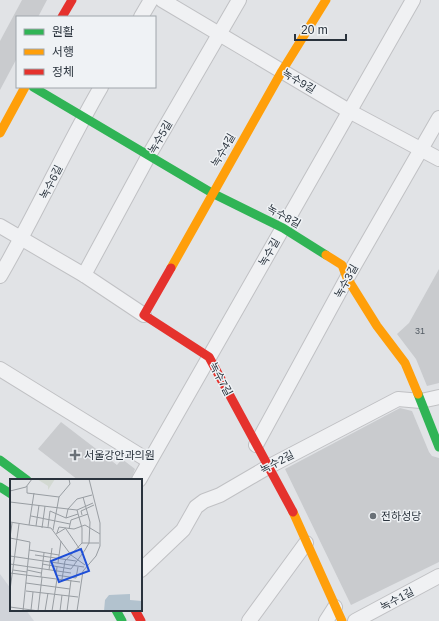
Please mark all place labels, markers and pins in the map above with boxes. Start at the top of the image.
marker: 서울강안과의원 [69,449,81,461]
place label: 서울강안과의원 [84,449,155,461]
place label: 전하성당 [381,510,421,522]
marker: 전하성당 [368,511,378,521]

